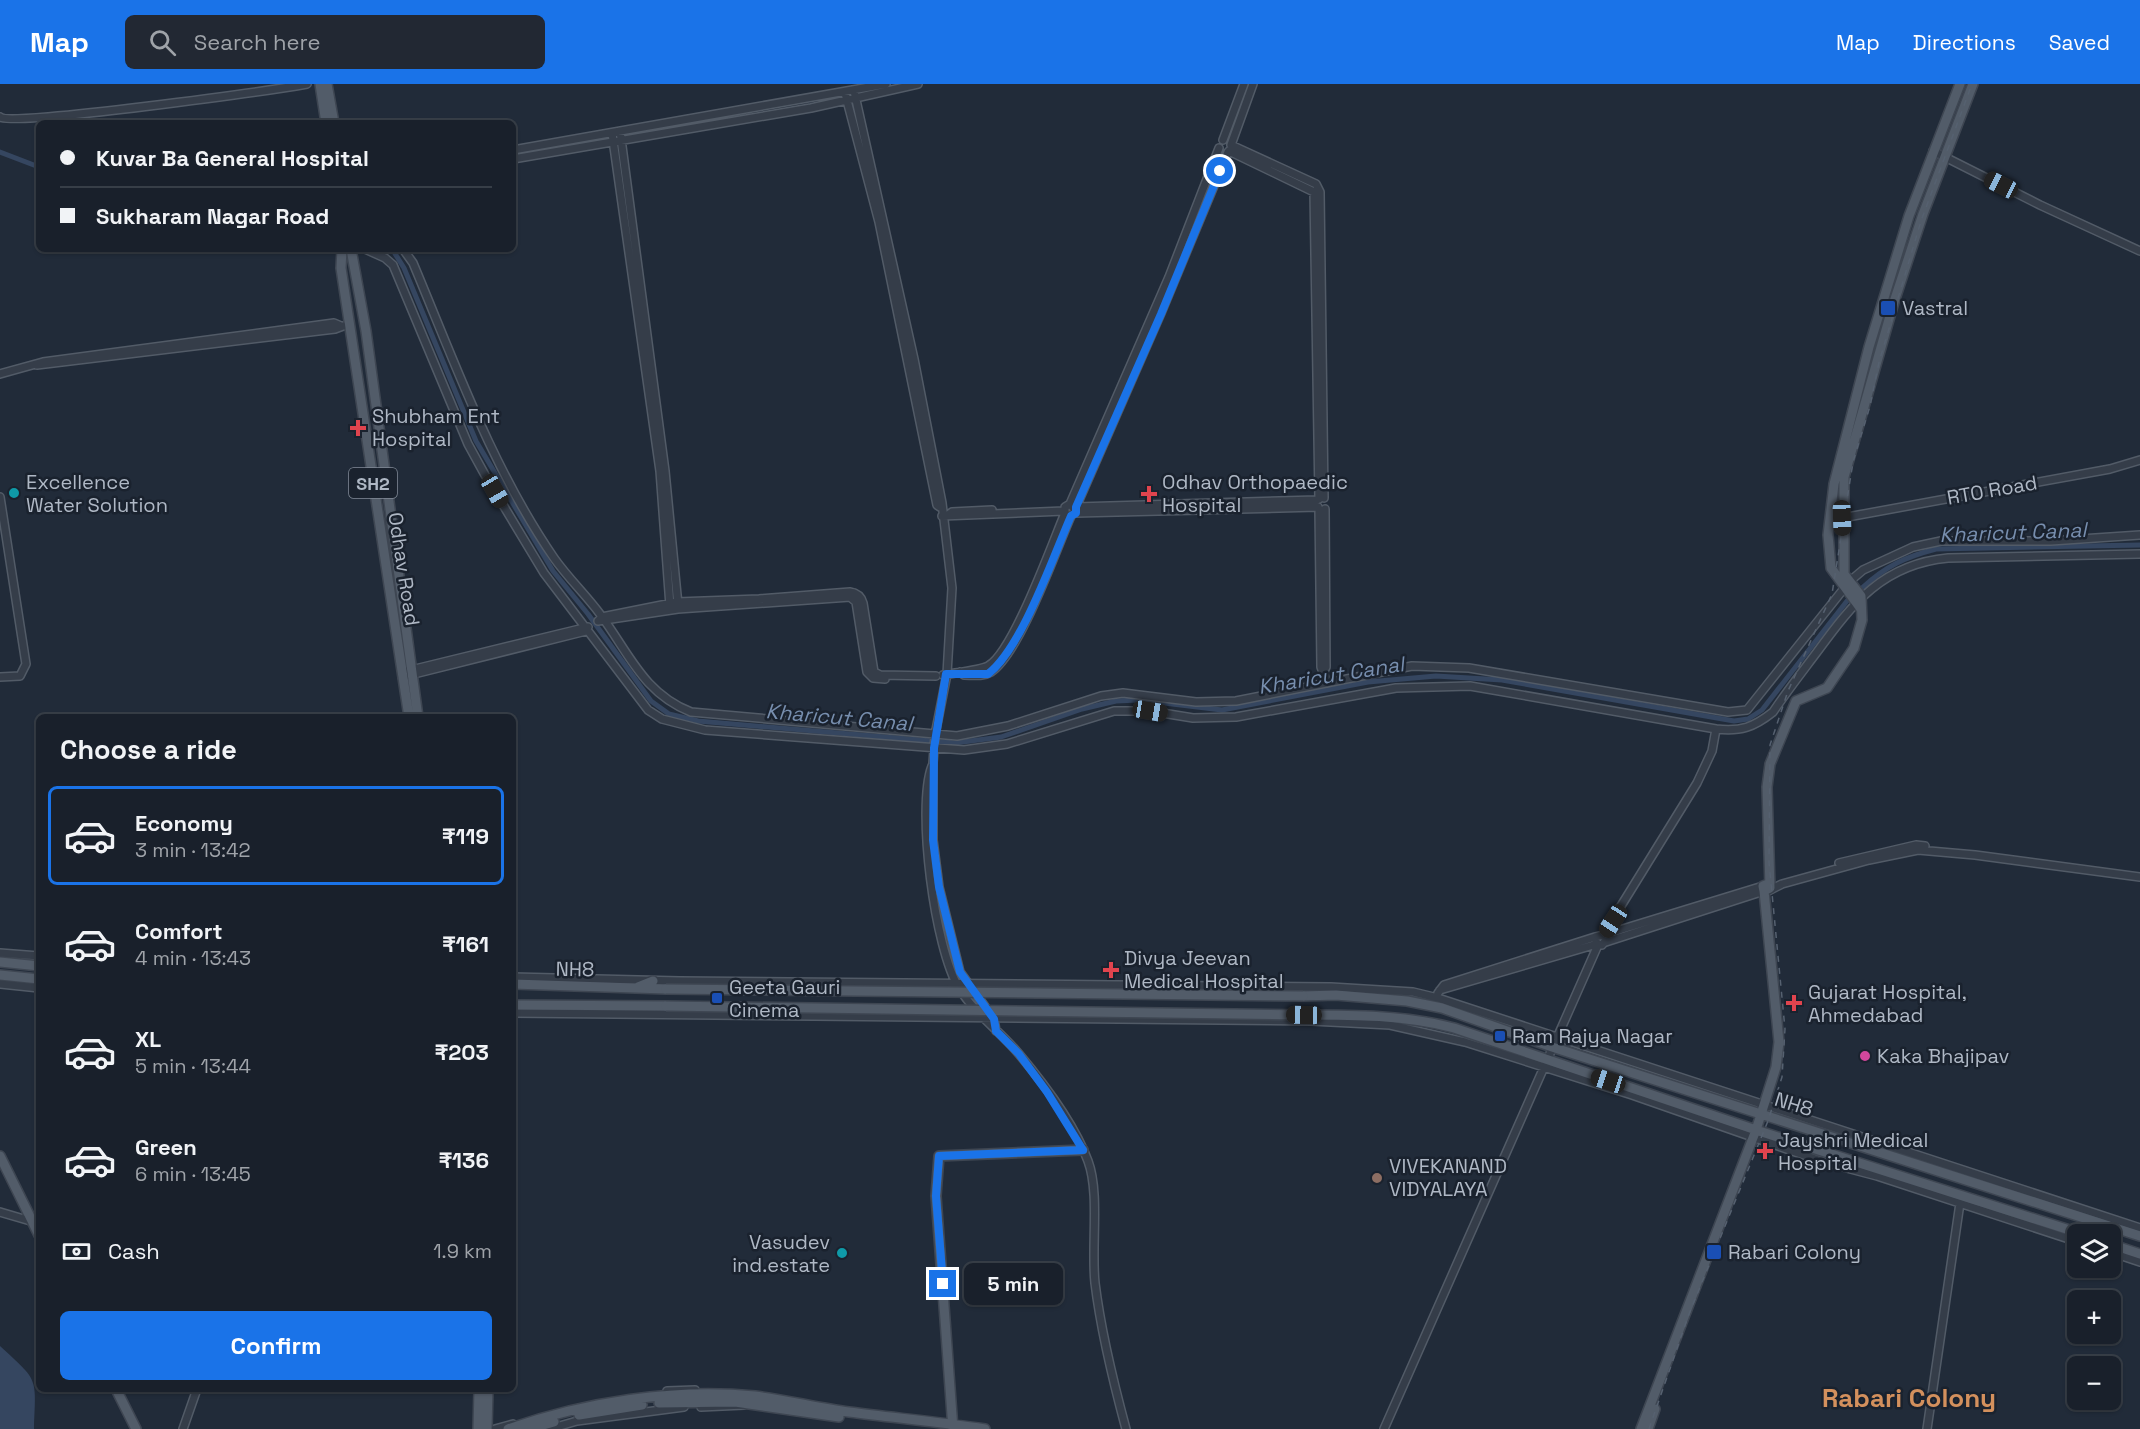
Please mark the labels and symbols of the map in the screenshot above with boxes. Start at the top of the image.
route start [1206,157,1233,184]
car [1981,169,2021,201]
place label: Vastral [1902,295,1968,321]
marker: Vastral [1879,299,1897,317]
place label: Shubham Ent Hospital [372,403,500,452]
marker: Shubham Ent Hospital [349,419,367,437]
road number: SH2 [349,468,397,498]
place label: Excellence Water Solution [26,469,168,518]
place label: Odhav Orthopaedic Hospital [1162,469,1348,518]
street label: RTO Road [1945,469,2039,511]
car [478,471,512,511]
marker: Odhav Orthopaedic Hospital [1140,485,1158,503]
marker: Excellence Water Solution [7,486,21,500]
car [1832,500,1852,536]
street label: Odhav Road [382,510,426,628]
water label: Kharicut Canal [1939,516,2090,548]
water label: Kharicut Canal [1256,650,1408,700]
water label: Kharicut Canal [765,697,916,737]
car [1131,699,1169,723]
car [1596,901,1630,941]
place label: Divya Jeevan Medical Hospital [1124,945,1284,994]
street label: NH8 [555,956,595,982]
marker: Divya Jeevan Medical Hospital [1102,961,1120,979]
place label: Geeta Gauri Cinema [729,974,840,1023]
place label: Gujarat Hospital, Ahmedabad [1808,979,1967,1028]
marker: Geeta Gauri Cinema [710,991,724,1005]
marker: Gujarat Hospital, Ahmedabad [1785,994,1803,1012]
car [1286,1006,1322,1024]
place label: Ram Rajya Nagar [1512,1023,1673,1049]
marker: Ram Rajya Nagar [1493,1029,1507,1043]
place label: Kaka Bhajipav [1877,1043,2010,1069]
marker: Kaka Bhajipav [1858,1049,1872,1063]
car [1588,1067,1628,1095]
street label: NH8 [1772,1086,1816,1122]
place label: Jayshri Medical Hospital [1778,1127,1929,1176]
marker: Jayshri Medical Hospital [1756,1142,1774,1160]
place label: VIVEKANAND VIDYALAYA [1389,1153,1507,1202]
marker: VIVEKANAND VIDYALAYA [1370,1171,1384,1185]
place label: Vasudev ind.estate [732,1229,830,1278]
place label: Rabari Colony [1728,1239,1861,1265]
marker: Rabari Colony [1705,1243,1723,1261]
marker: Vasudev ind.estate [835,1246,849,1260]
callout: 5 min [964,1263,1063,1305]
route end [929,1270,956,1297]
district label: Rabari Colony [1822,1381,1996,1415]

